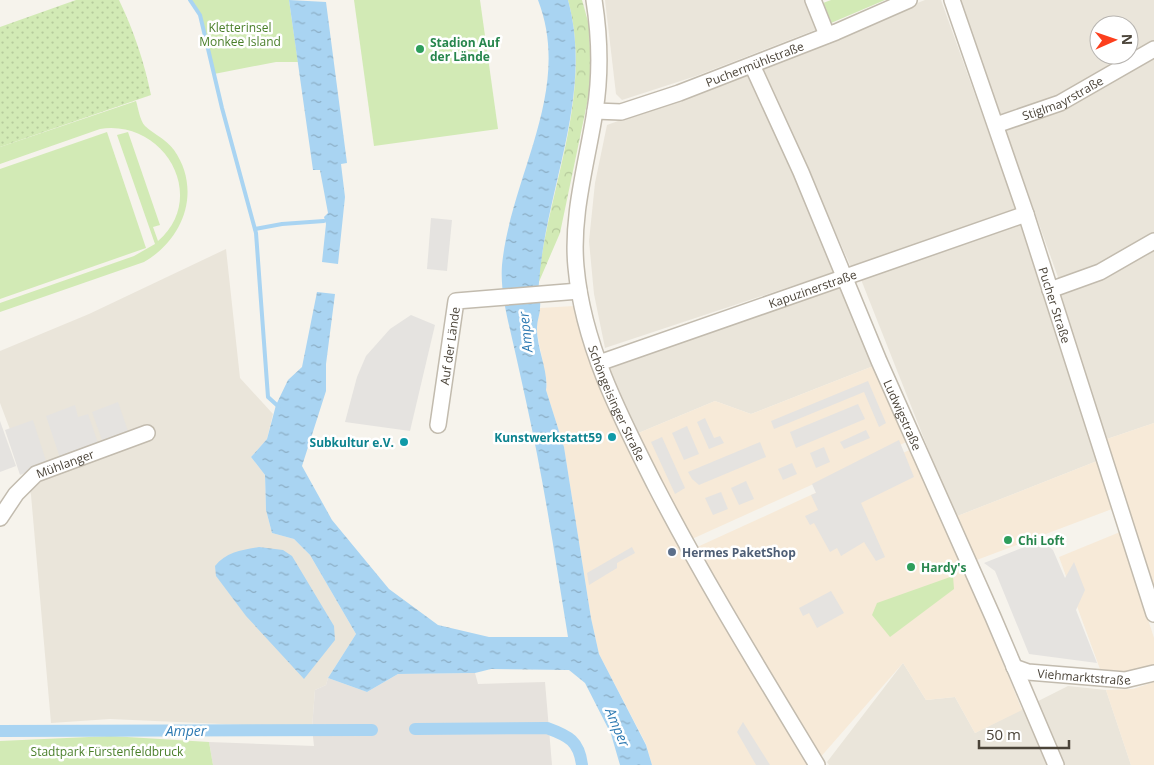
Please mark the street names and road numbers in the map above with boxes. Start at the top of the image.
street label: Puchermühlstraße [703,37,806,90]
street label: Stiglmayrstraße [1020,71,1106,124]
street label: Kapuzinerstraße [766,265,859,312]
street label: Pucher Straße [1035,265,1075,346]
street label: Auf der Lände [435,305,464,386]
street label: Schöngeisinger Straße [585,343,650,464]
street label: Ludwigstraße [880,377,926,453]
street label: Mühlanger [34,445,96,482]
street label: Viehmarktstraße [1037,664,1133,689]

